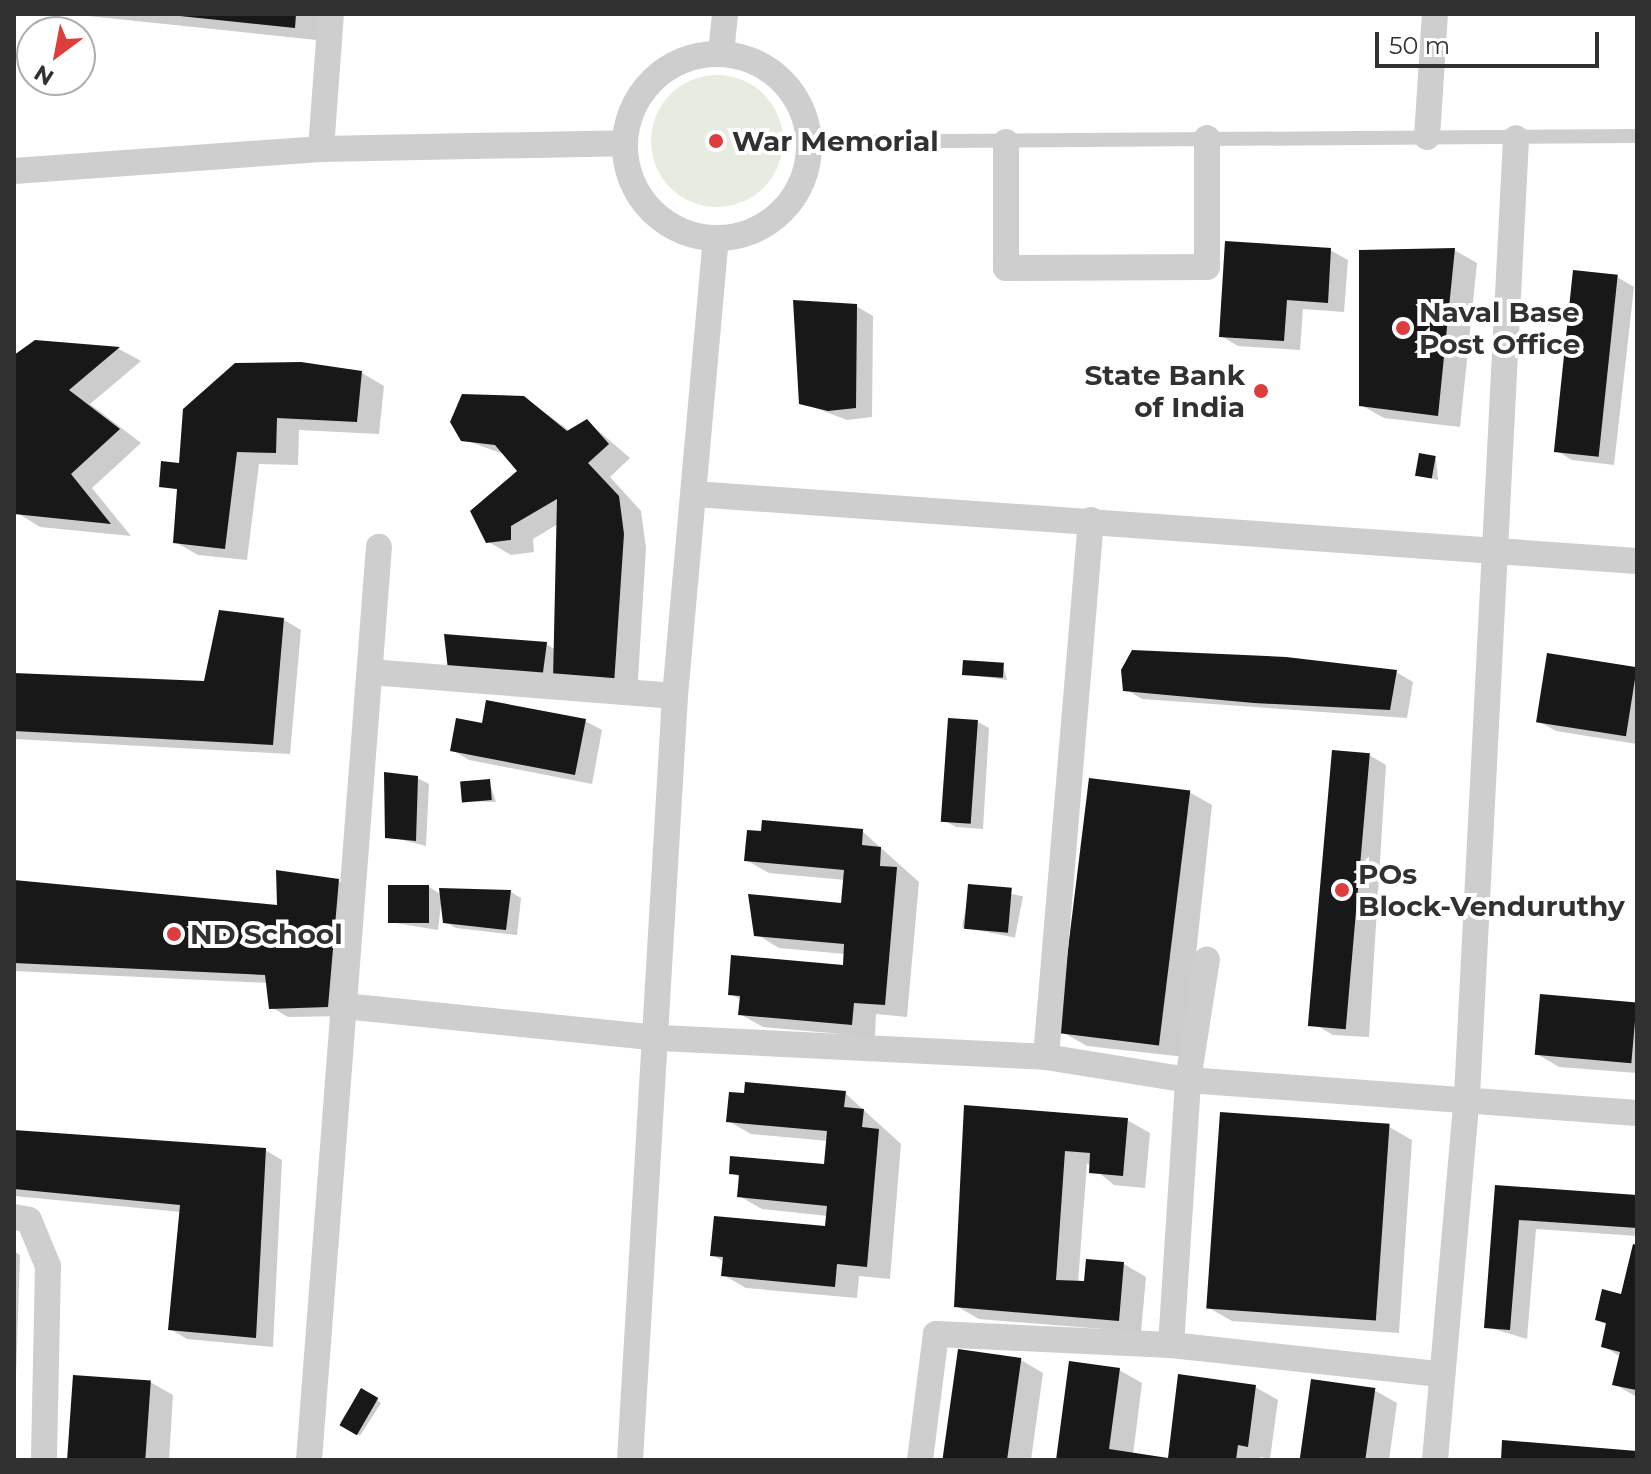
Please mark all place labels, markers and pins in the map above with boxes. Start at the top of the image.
place label: War Memorial [732,124,939,158]
marker: War Memorial [707,132,725,150]
place label: Naval Base Post Office [1419,295,1580,361]
marker: Naval Base Post Office [1394,319,1412,337]
place label: State Bank of India [1084,358,1245,424]
marker: State Bank of India [1252,382,1270,400]
place label: POs Block-Venduruthy [1358,857,1625,923]
marker: POs Block-Venduruthy [1333,881,1351,899]
place label: ND School [190,917,343,951]
marker: ND School [165,925,183,943]

